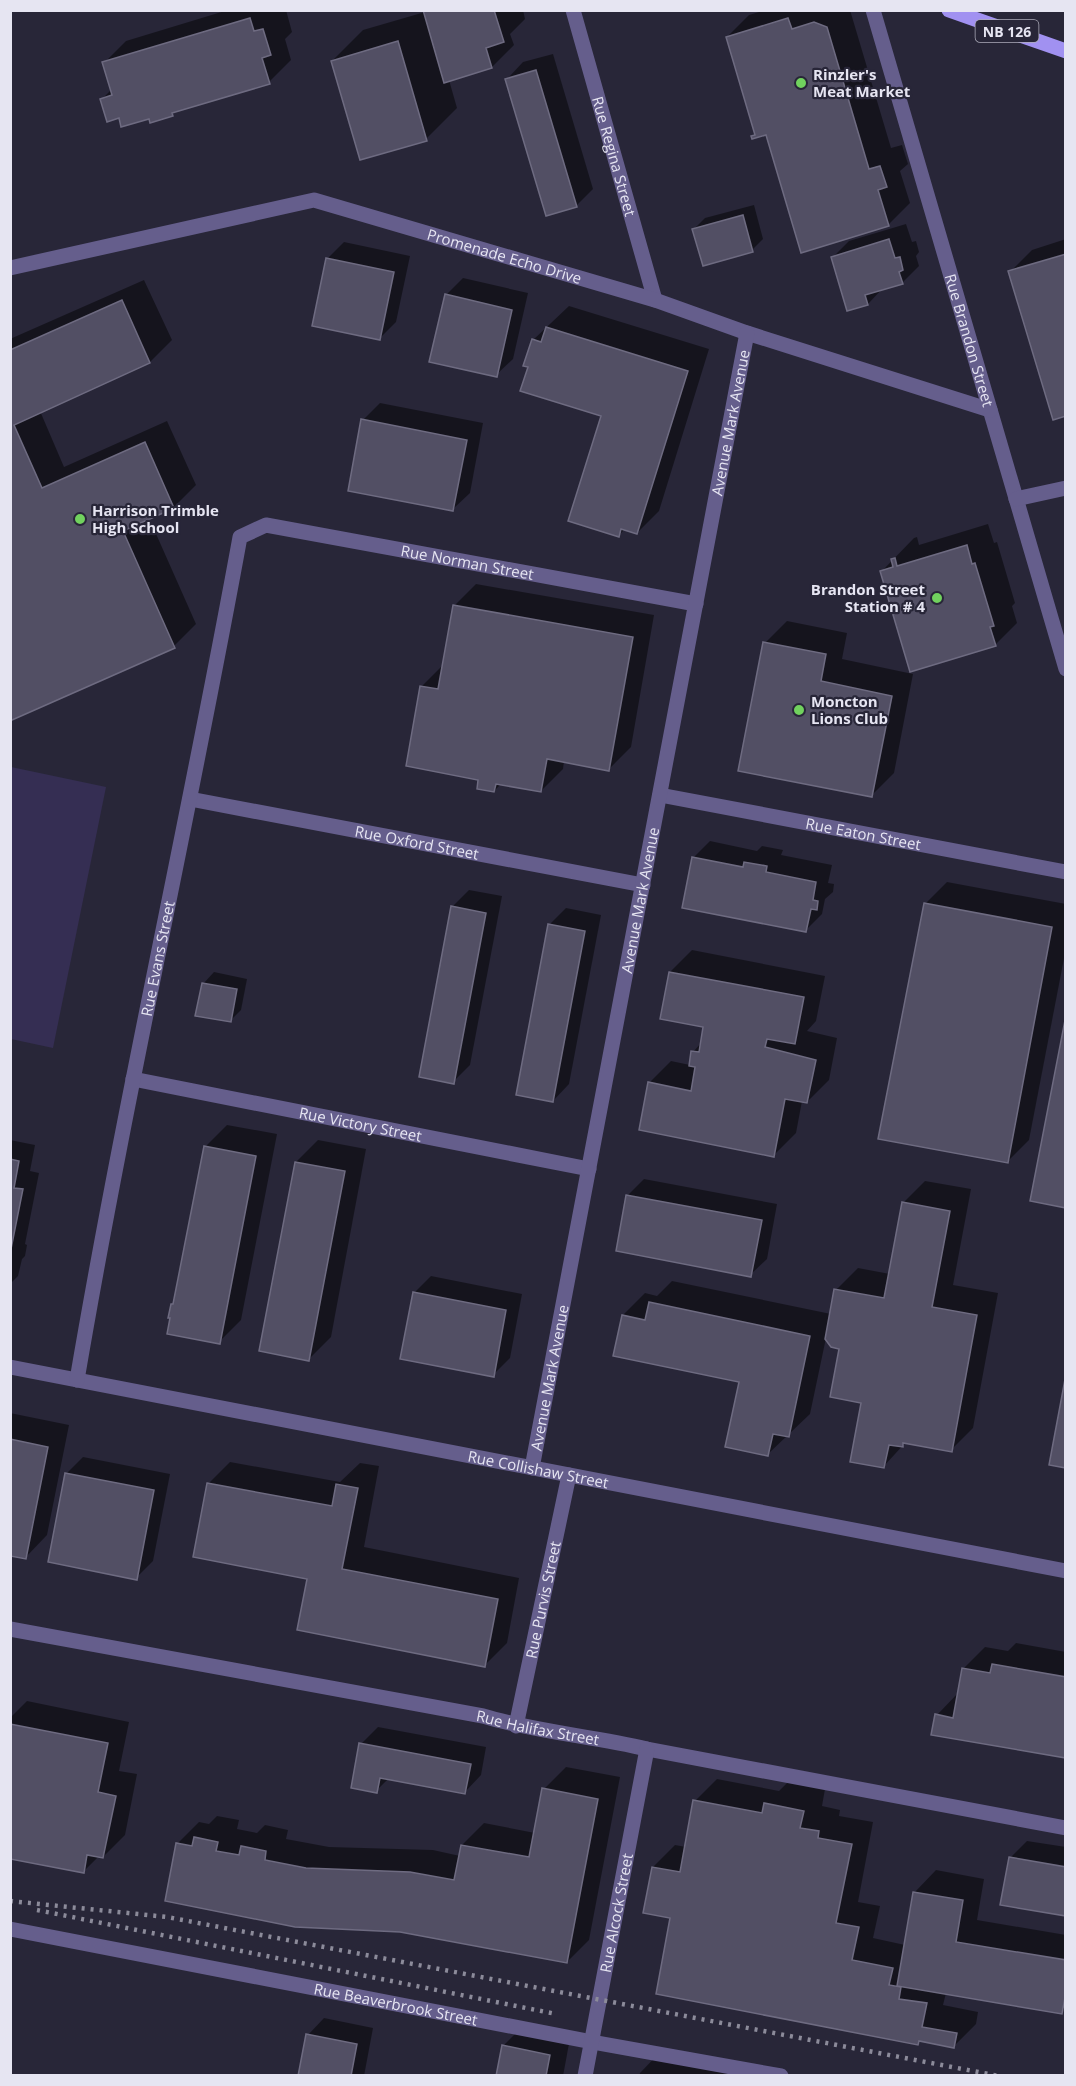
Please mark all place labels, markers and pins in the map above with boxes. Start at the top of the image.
place label: Rinzler's Meat Market [813,64,911,101]
marker: Rinzler's Meat Market [794,76,808,90]
place label: Harrison Trimble High School [92,500,219,537]
marker: Harrison Trimble High School [73,512,87,526]
place label: Brandon Street Station # 4 [811,579,925,616]
marker: Brandon Street Station # 4 [930,591,944,605]
place label: Moncton Lions Club [811,691,888,728]
marker: Moncton Lions Club [792,703,806,717]

